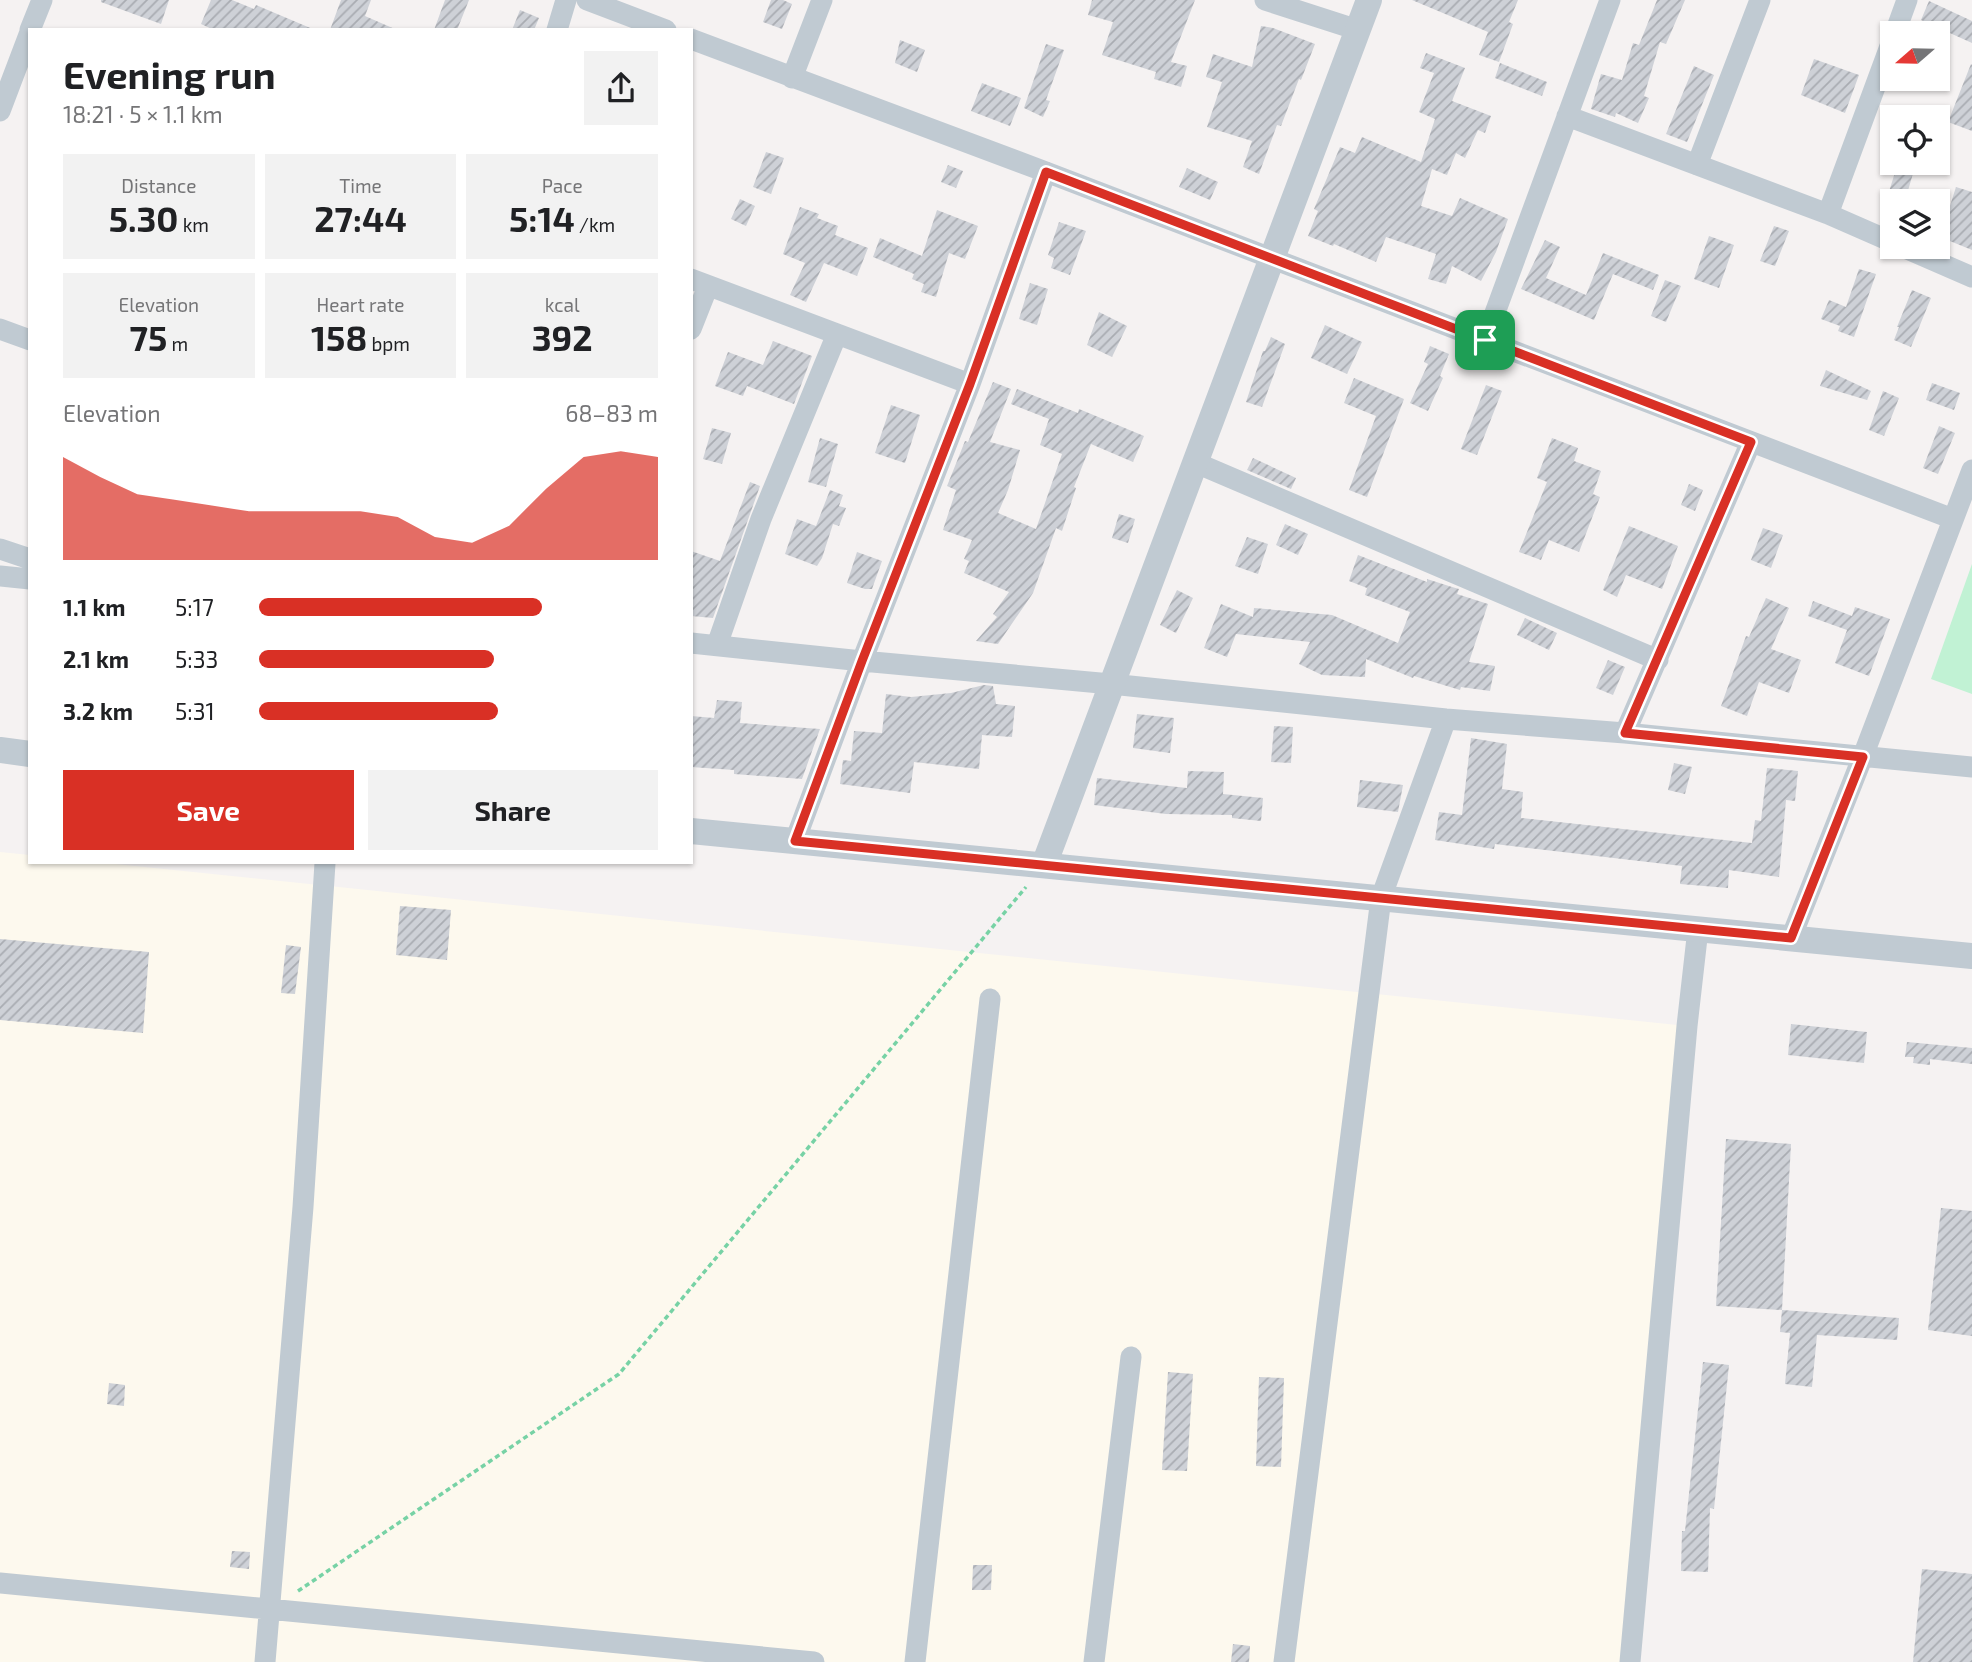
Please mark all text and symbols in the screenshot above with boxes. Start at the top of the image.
north arrow [1880,21,1950,91]
map controls [1880,21,1950,259]
text: Evening run [63,51,276,97]
button: share [584,51,658,125]
text: 18:21 · 5 × 1.1 km [63,100,223,128]
button: locate [1880,105,1950,175]
text: Distance [121,174,196,197]
text: Time [339,174,382,197]
text: Pace [542,174,583,197]
button: layers [1880,189,1950,259]
text: 5.30 [109,197,178,239]
text: 27:44 [314,197,407,239]
text: 5:14 [509,197,575,239]
text: km [178,213,209,236]
text: /km [575,213,615,236]
text: Elevation [119,293,199,316]
text: Heart rate [317,293,404,316]
text: kcal [545,293,580,316]
pin [1455,310,1515,370]
text: 75 [129,316,167,358]
text: 158 [311,316,367,358]
text: 392 [532,316,593,358]
icon: arrive [1466,321,1504,359]
text: m [167,332,188,355]
text: bpm [367,332,410,355]
text: Elevation [63,399,161,427]
text: 68–83 m [565,399,658,427]
text: 1.1 km [63,593,126,621]
text: 5:17 [175,593,214,621]
text: 2.1 km [63,645,129,673]
text: 5:33 [175,645,218,673]
text: 3.2 km [63,697,133,725]
text: 5:31 [175,697,215,725]
button: Save [63,770,354,850]
button: Share [368,770,658,850]

